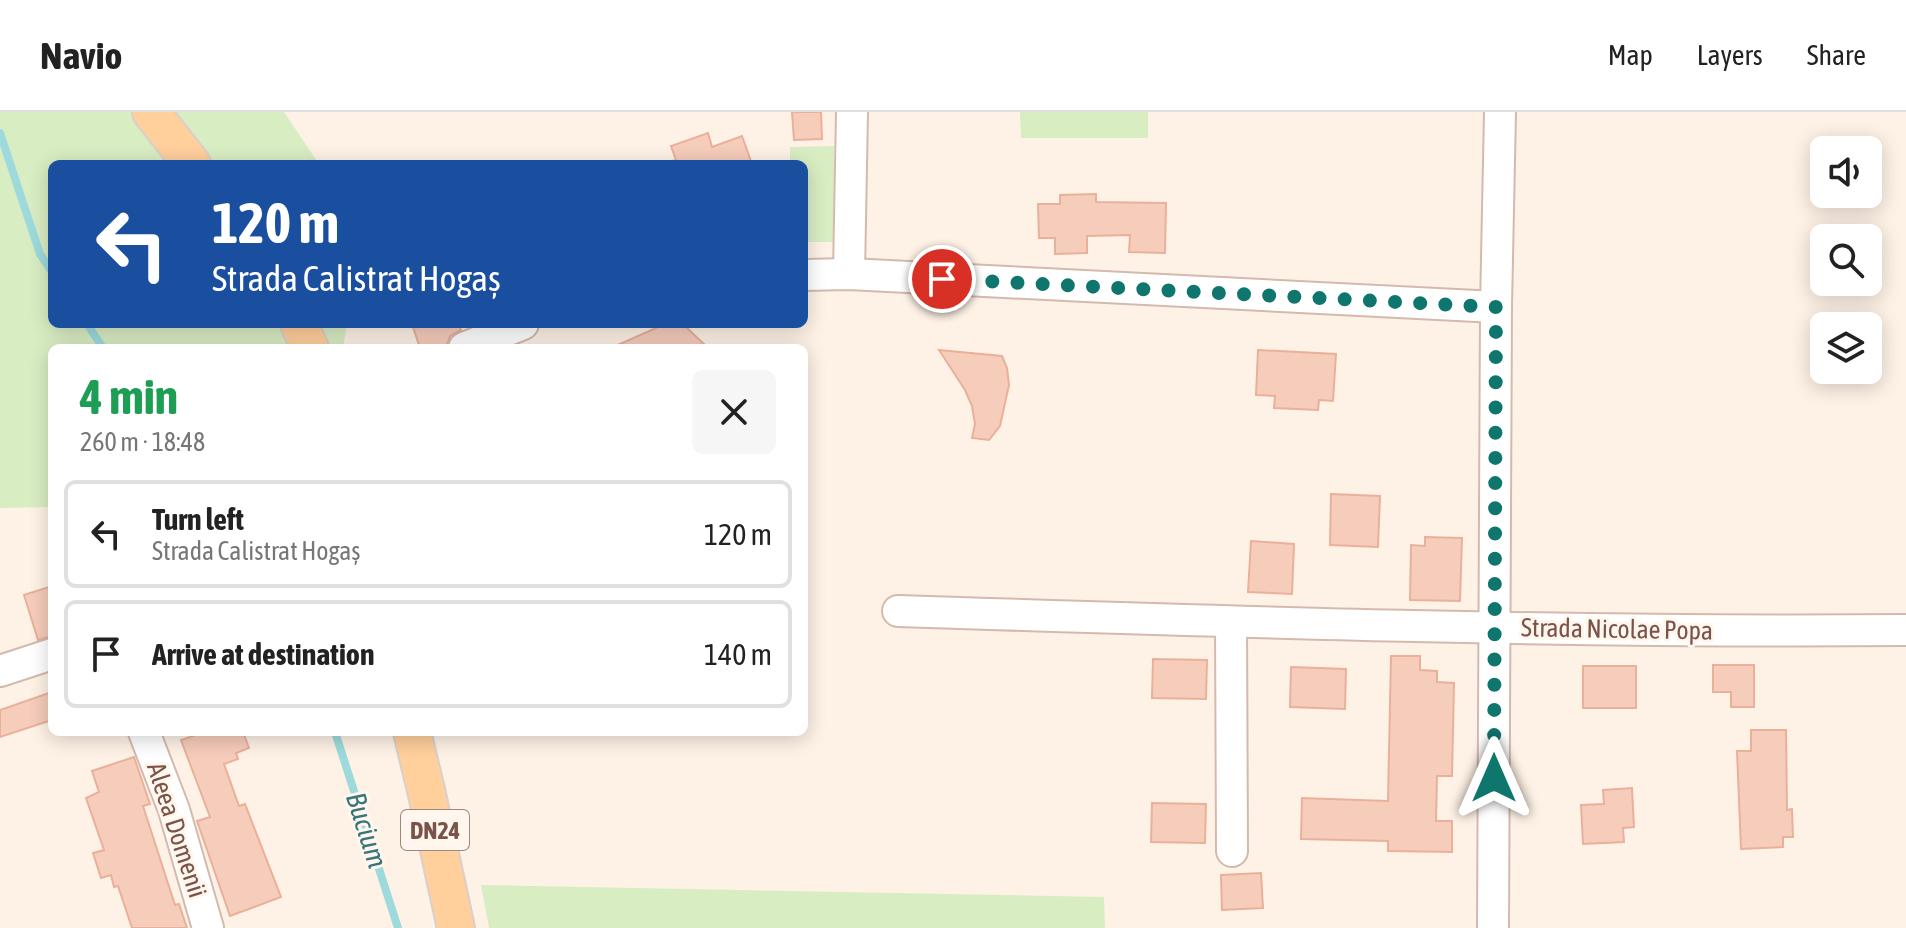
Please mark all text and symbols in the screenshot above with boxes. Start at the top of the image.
text: Navio [40,34,122,77]
text: Map [1608,39,1653,71]
text: Layers [1697,39,1763,71]
text: Share [1807,39,1866,71]
map controls [1810,136,1882,384]
button: sound [1810,136,1882,208]
text: 120 m [212,191,339,255]
icon: left [80,192,184,296]
button: search [1810,224,1882,296]
pin [908,245,976,313]
text: Strada Calistrat Hogaș [212,257,501,299]
icon: arrive [920,257,964,301]
button: layers [1810,312,1882,384]
text: 4 min [80,369,178,424]
button: close [692,370,776,454]
text: 260 m · 18:48 [80,427,205,457]
text: Turn left [152,502,244,536]
icon: left [84,512,128,556]
text: 120 m [704,517,772,551]
text: Strada Calistrat Hogaș [152,536,361,566]
street label: Strada Nicolae Popa [1521,612,1713,646]
icon: arrive [84,632,128,676]
text: Arrive at destination [152,637,374,671]
text: 140 m [704,637,772,671]
position arrow [1452,736,1536,820]
street label: Aleea Domenii [141,759,213,901]
water label: Bucium [340,788,394,872]
road number: DN24 [401,810,469,850]

